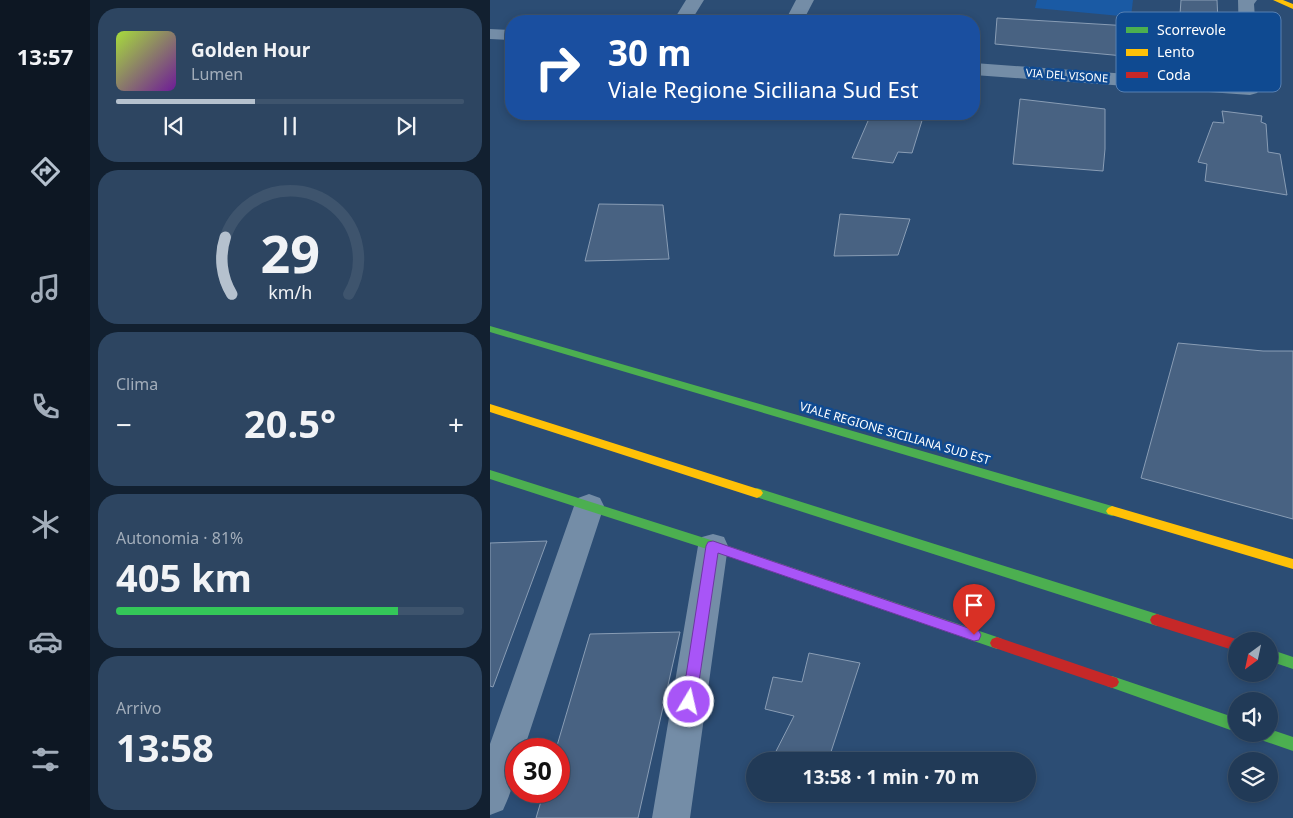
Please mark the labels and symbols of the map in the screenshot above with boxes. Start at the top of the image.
legend [1116,12,1281,92]
text: Scorrevole [1157,20,1226,39]
text: Lento [1157,42,1194,61]
street label: VIA DEL VISONE [1025,65,1109,85]
text: Coda [1157,65,1191,84]
street label: VIALE REGIONE SICILIANA SUD EST [798,398,993,469]
pin [953,584,995,635]
north arrow [1228,632,1278,682]
position arrow [662,675,714,727]
speed limit sign: 30 [505,738,570,803]

